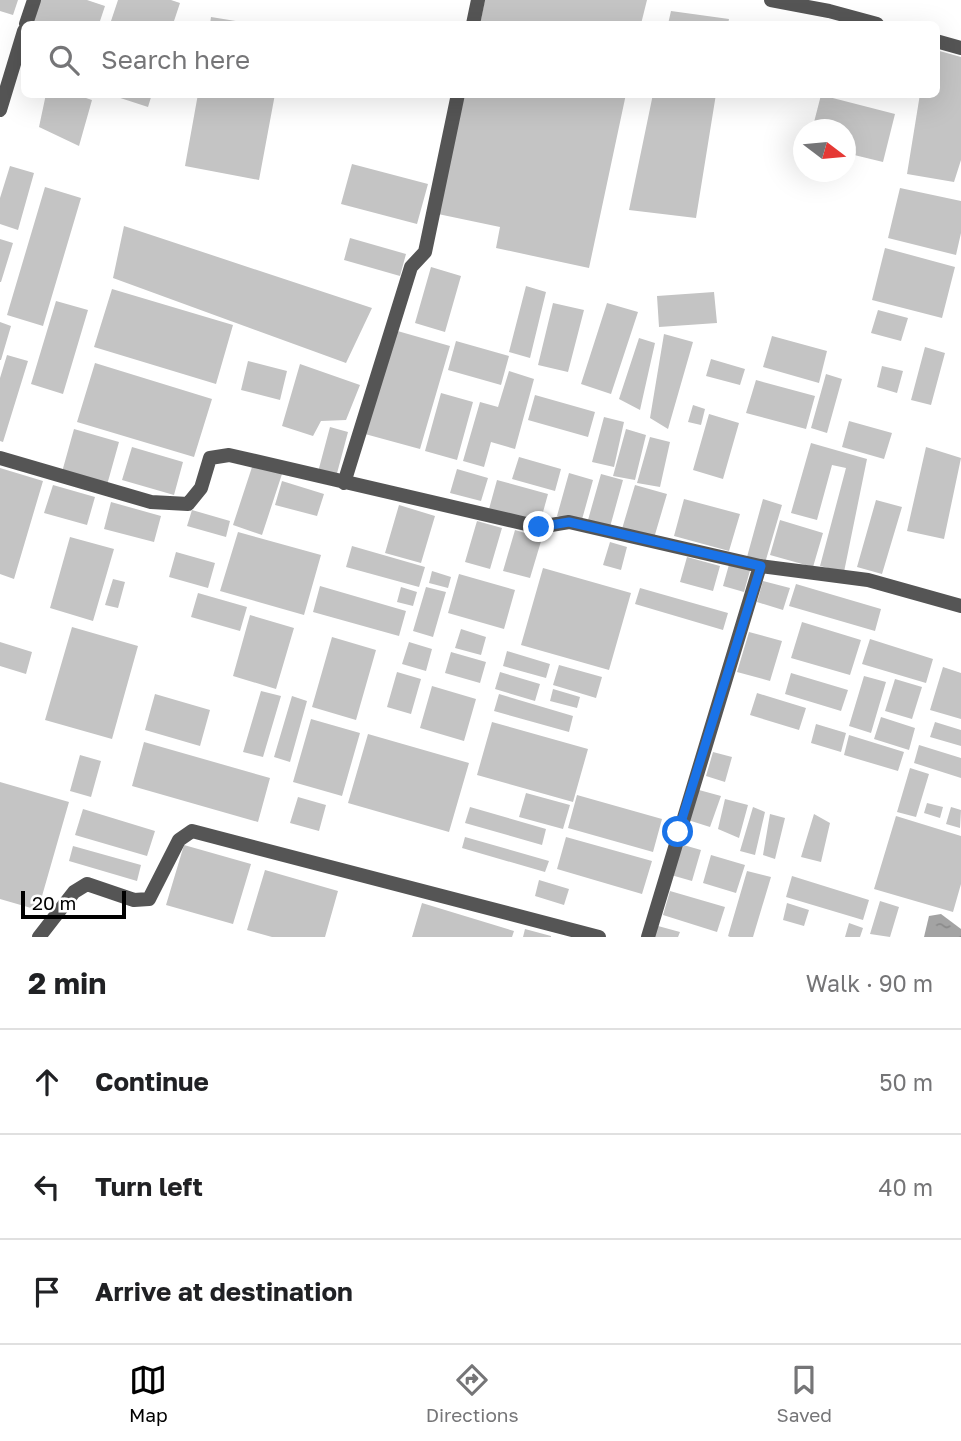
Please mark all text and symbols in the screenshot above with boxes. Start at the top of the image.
search box [21,21,940,98]
icon: search [45,41,83,79]
text: Search here [101,44,250,75]
north arrow [793,119,856,182]
route end [523,511,554,542]
route start [662,816,693,847]
scale bar [21,888,126,920]
text: 20 m [32,891,76,914]
text: 2 min [28,965,106,1001]
text: Walk · 90 m [806,969,933,997]
icon: ahead [28,1063,66,1101]
text: Continue [95,1066,209,1097]
text: 50 m [879,1068,933,1096]
icon: left [28,1168,66,1206]
text: Turn left [95,1171,203,1202]
text: 40 m [879,1173,933,1201]
icon: arrive [28,1273,66,1311]
text: Arrive at destination [95,1276,353,1307]
tab: Map [129,1361,168,1426]
tab: Directions [426,1361,519,1426]
tab: Saved [777,1361,832,1426]

